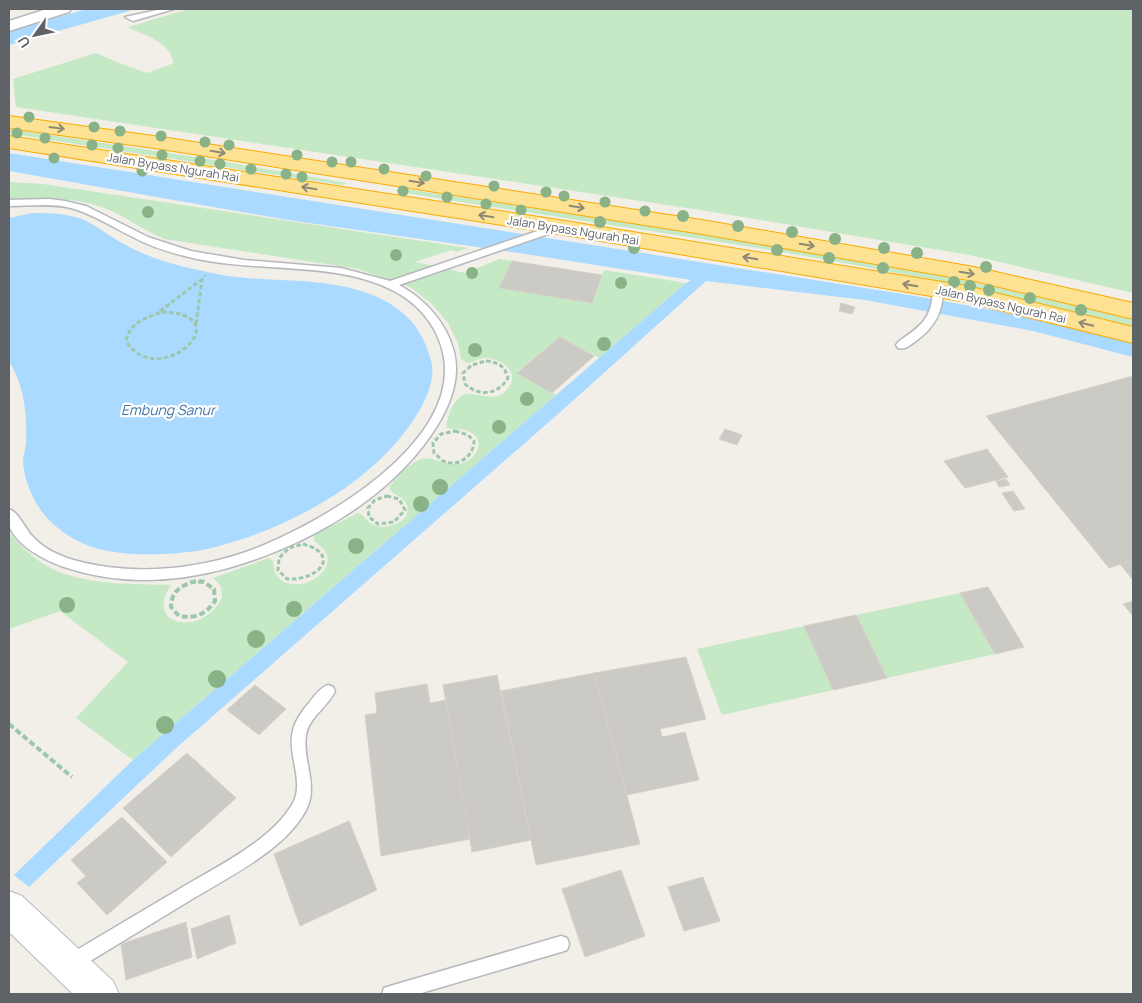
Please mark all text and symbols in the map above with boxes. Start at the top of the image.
north arrow [10,10,60,60]
text: U [13,33,34,52]
one-way arrow [49,124,65,134]
one-way arrow [210,147,226,157]
street label: Jalan Bypass Ngurah Rai [106,148,240,186]
one-way arrow [408,177,424,187]
one-way arrow [302,183,318,193]
one-way arrow [569,202,585,212]
one-way arrow [478,210,494,220]
street label: Jalan Bypass Ngurah Rai [506,211,640,249]
one-way arrow [798,240,814,250]
one-way arrow [742,253,758,263]
one-way arrow [958,268,974,278]
one-way arrow [903,279,919,289]
street label: Jalan Bypass Ngurah Rai [934,281,1068,327]
one-way arrow [1078,319,1094,328]
water label: Embung Sanur [121,400,217,419]

